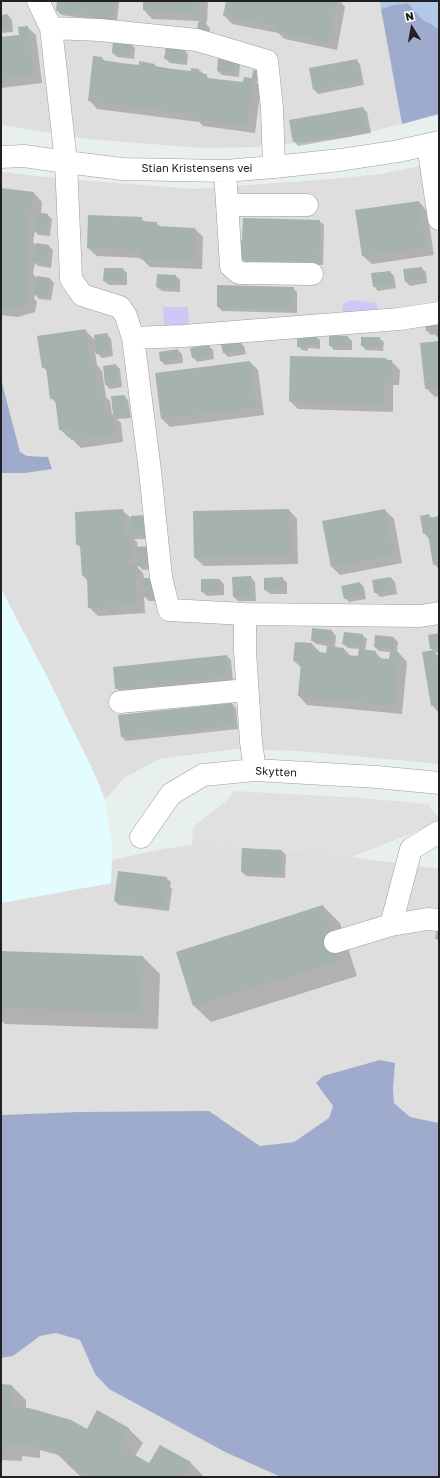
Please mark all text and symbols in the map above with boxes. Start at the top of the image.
north arrow [392,8,432,48]
text: N [404,9,415,23]
street label: Stian Kristensens vei [142,162,252,176]
street label: Skytten [255,764,297,780]

